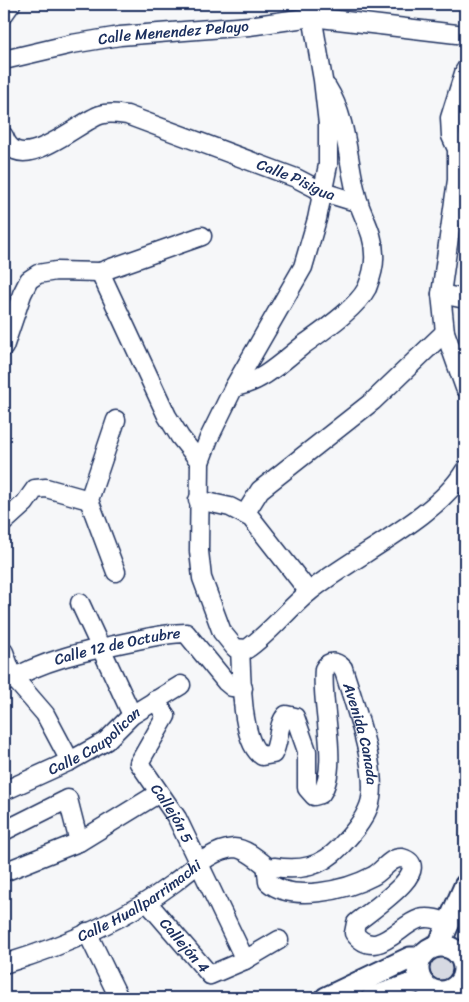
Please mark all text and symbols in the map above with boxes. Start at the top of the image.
street label: Calle Menendez Pelayo [96,13,250,52]
street label: Calle Pisigua [253,151,339,208]
street label: Calle 12 de Octubre [51,620,182,673]
street label: Avenida Canada [335,678,385,786]
street label: Calle Caupolican [44,700,146,782]
street label: Callejón 5 [144,778,200,848]
street label: Calle Huallparrimachi [73,852,207,949]
street label: Callejón 4 [153,912,216,979]

